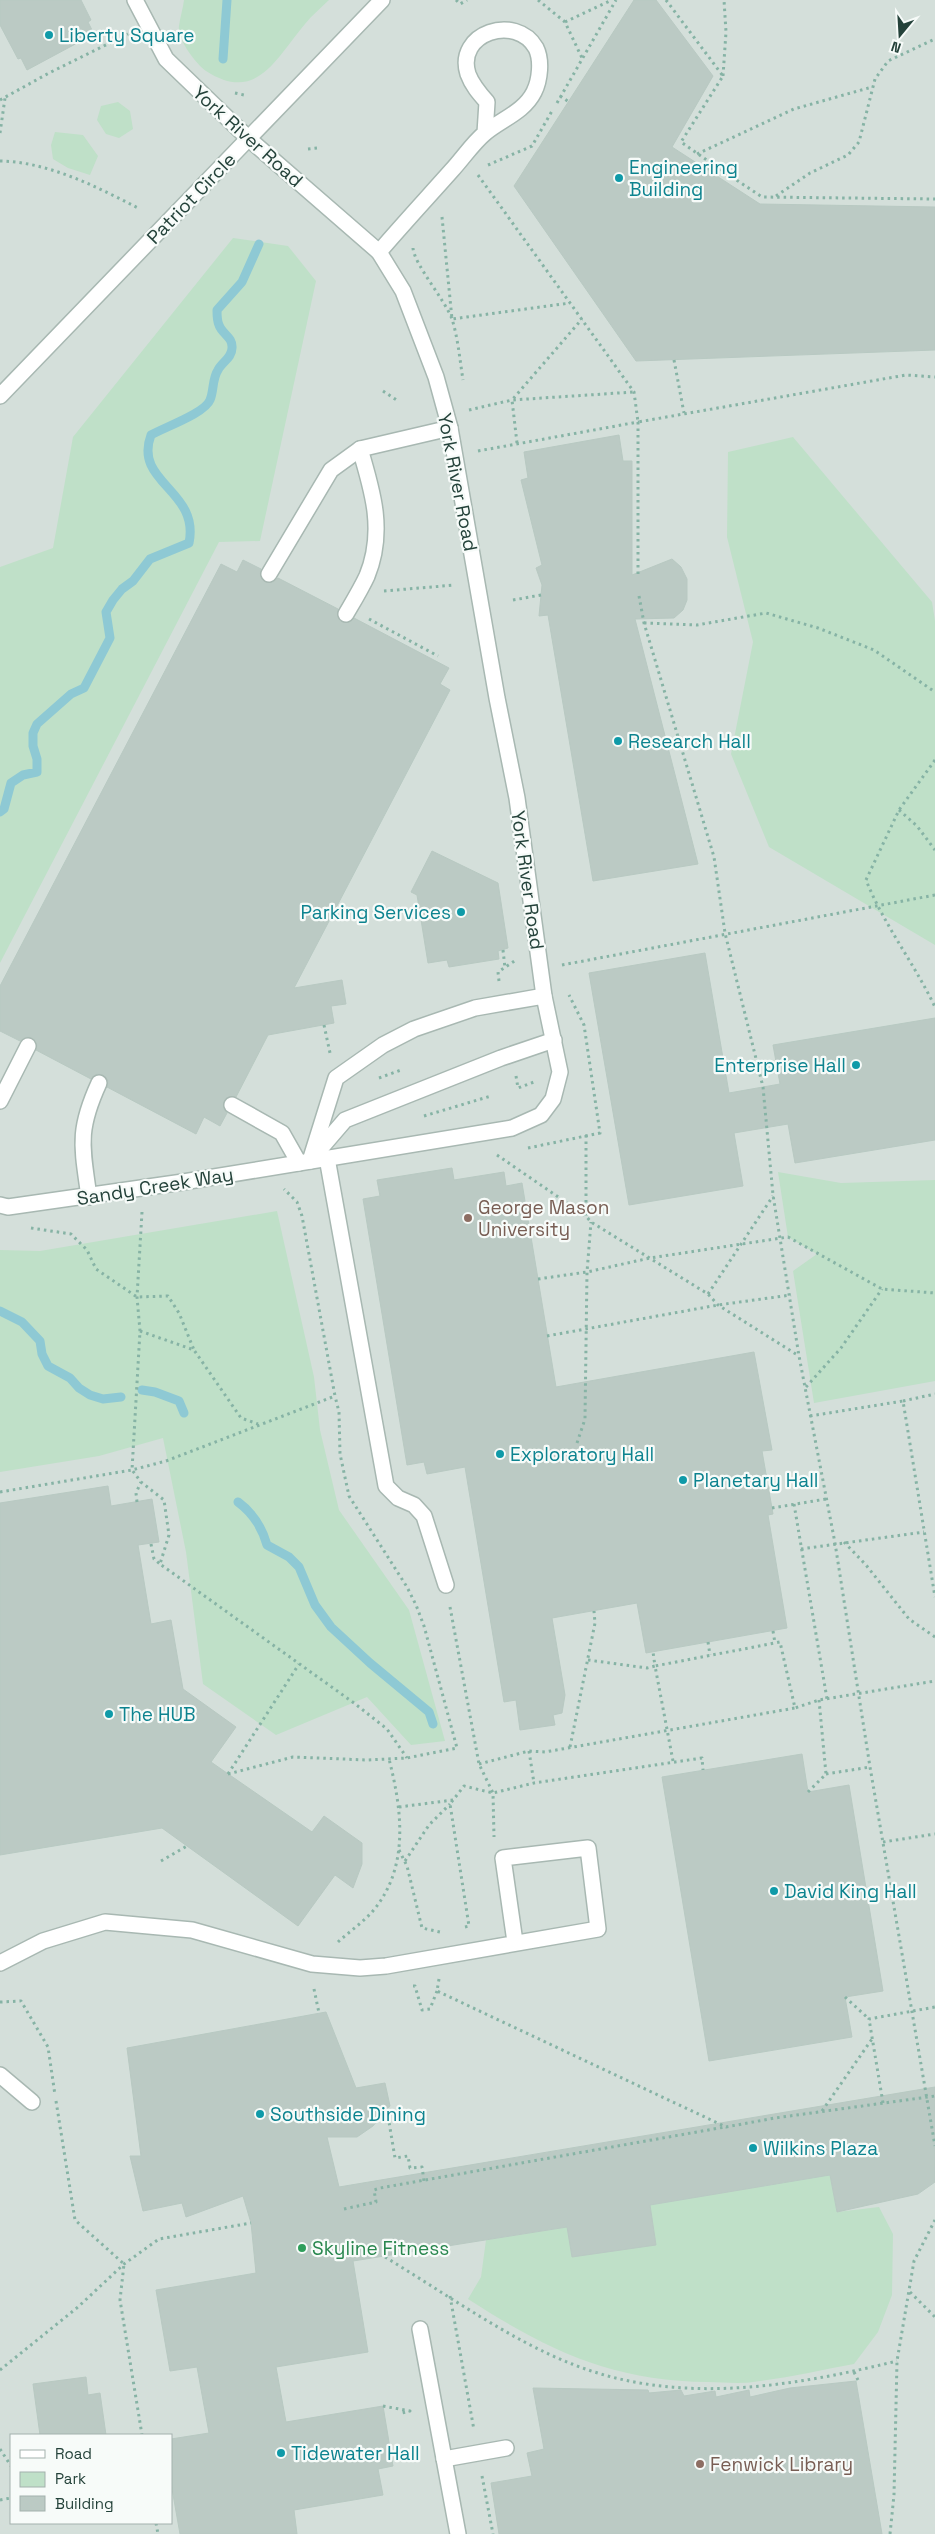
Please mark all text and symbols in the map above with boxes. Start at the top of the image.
north arrow [875,10,925,60]
place label: Liberty Square [59,23,194,48]
marker: Liberty Square [43,29,55,41]
text: N [889,37,903,57]
street label: York River Road [187,80,308,193]
street label: Patriot Circle [141,147,241,249]
place label: Engineering Building [629,155,738,202]
marker: Engineering Building [613,172,625,184]
street label: York River Road [432,411,483,553]
place label: Research Hall [628,729,751,754]
marker: Research Hall [612,735,624,747]
street label: York River Road [505,809,550,951]
place label: Parking Services [301,900,451,925]
marker: Parking Services [455,906,467,918]
place label: Enterprise Hall [714,1053,846,1078]
marker: Enterprise Hall [850,1059,862,1071]
street label: Sandy Creek Way [75,1162,235,1211]
place label: George Mason University [478,1195,609,1242]
marker: George Mason University [462,1212,474,1224]
place label: Exploratory Hall [510,1442,654,1467]
marker: Exploratory Hall [494,1448,506,1460]
place label: Planetary Hall [693,1468,819,1493]
marker: Planetary Hall [677,1474,689,1486]
place label: The HUB [119,1702,196,1727]
marker: The HUB [103,1708,115,1720]
place label: David King Hall [784,1879,917,1904]
marker: David King Hall [768,1885,780,1897]
place label: Southside Dining [270,2102,426,2127]
marker: Southside Dining [254,2108,266,2120]
place label: Wilkins Plaza [763,2136,878,2161]
marker: Wilkins Plaza [747,2142,759,2154]
place label: Skyline Fitness [312,2236,449,2261]
marker: Skyline Fitness [296,2242,308,2254]
legend [10,2434,172,2524]
place label: Tidewater Hall [291,2441,420,2466]
text: Road [55,2444,92,2463]
marker: Tidewater Hall [275,2447,287,2459]
place label: Fenwick Library [710,2452,853,2477]
marker: Fenwick Library [694,2458,706,2470]
text: Park [55,2469,86,2488]
text: Building [55,2494,114,2513]

